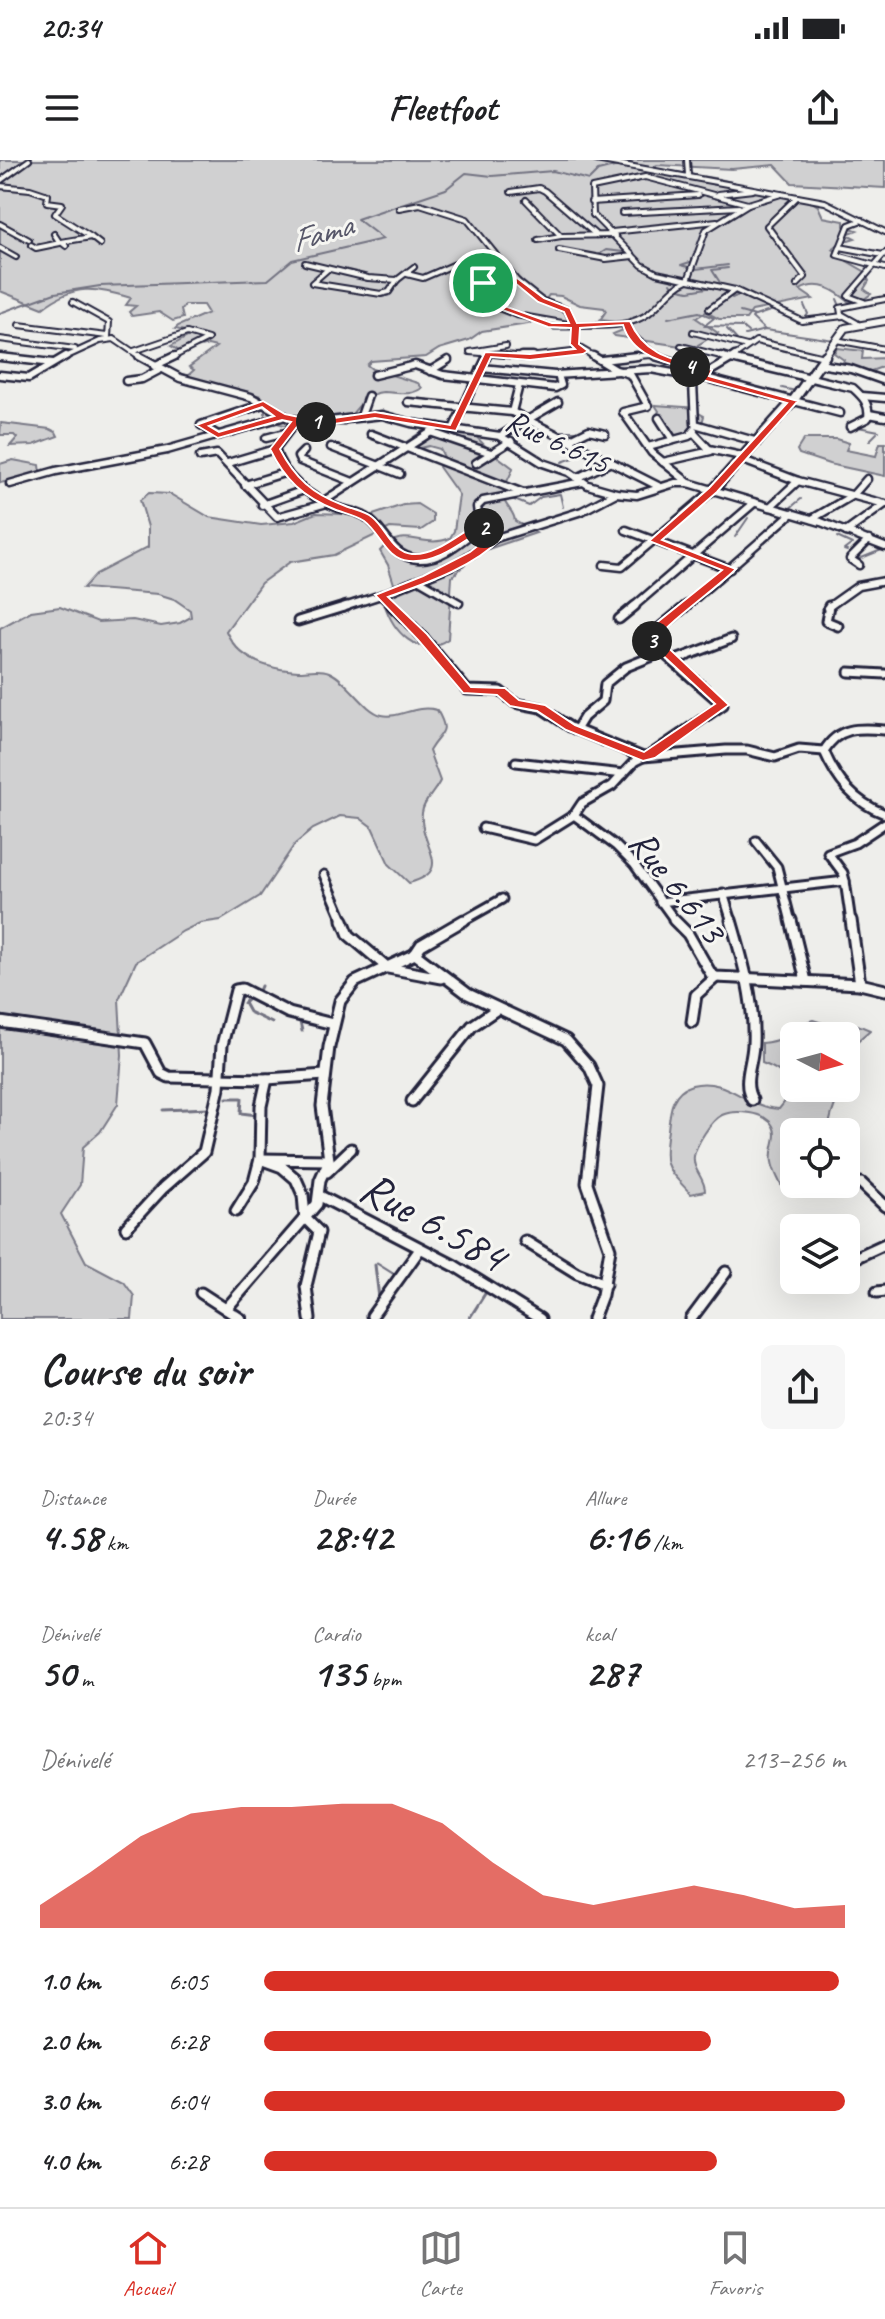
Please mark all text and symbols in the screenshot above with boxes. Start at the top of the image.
text: 20:34 [40,9,100,47]
text: Fleetfoot [388,85,497,131]
icon: menu [40,86,84,130]
icon: share [801,86,845,130]
water label: Fama [285,202,360,262]
pin [449,249,517,317]
icon: arrive [461,261,505,305]
pin: 4 [670,347,710,387]
text: 4 [685,353,695,381]
street label: Rue 6.615 [499,400,618,484]
pin: 1 [296,402,336,442]
text: 1 [311,408,321,436]
pin: 2 [464,508,504,548]
text: 2 [479,514,489,542]
pin: 3 [632,621,672,661]
text: 3 [647,627,657,655]
street label: Rue 6.613 [619,820,738,955]
north arrow [780,1022,860,1102]
map controls [780,1022,860,1294]
button: locate [780,1118,860,1198]
street label: Rue 6.584 [350,1158,521,1288]
button: layers [780,1214,860,1294]
text: Course du soir [40,1343,250,1398]
button: share [761,1345,845,1429]
text: 20:34 [40,1401,92,1434]
text: Distance [40,1484,106,1512]
text: Durée [312,1484,355,1512]
text: Allure [585,1484,626,1512]
text: 4.58 [40,1512,101,1562]
text: 28:42 [312,1512,392,1562]
text: 6:16 [585,1512,648,1562]
text: km [101,1529,128,1557]
text: /km [648,1529,682,1557]
text: Dénivelé [40,1620,99,1648]
text: Cardio [312,1620,361,1648]
text: kcal [585,1620,614,1648]
text: 50 [40,1648,75,1698]
text: 135 [312,1648,366,1698]
text: 287 [585,1648,639,1698]
text: m [75,1665,93,1693]
text: bpm [366,1665,401,1693]
text: Dénivelé [40,1743,110,1776]
text: 213–256 m [742,1743,845,1776]
text: 1.0 km [40,1965,100,1998]
text: 6:05 [168,1965,208,1998]
text: 2.0 km [40,2025,100,2058]
text: 6:28 [168,2025,208,2058]
text: 3.0 km [40,2085,100,2118]
text: 6:04 [168,2085,208,2118]
text: 4.0 km [40,2145,100,2178]
text: 6:28 [168,2145,208,2178]
tab: Accueil [123,2226,173,2302]
tab: Carte [419,2226,463,2302]
tab: Favoris [709,2226,762,2302]

